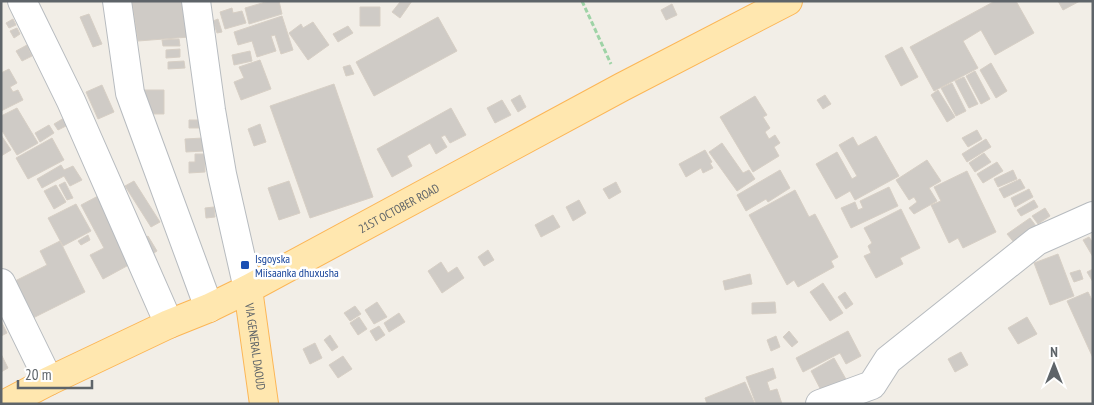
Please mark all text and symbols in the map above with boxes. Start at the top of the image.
street label: 21ST OCTOBER ROAD [355,180,442,236]
place label: Isgoyska Miisaanka dhuxusha [255,251,339,280]
marker: Isgoyska Miisaanka dhuxusha [239,259,251,271]
street label: VIA GENERAL DAOUD [242,301,269,391]
north arrow [1029,340,1079,390]
text: N [1050,343,1058,361]
scale bar [18,358,91,390]
text: 20 m [25,365,51,384]

